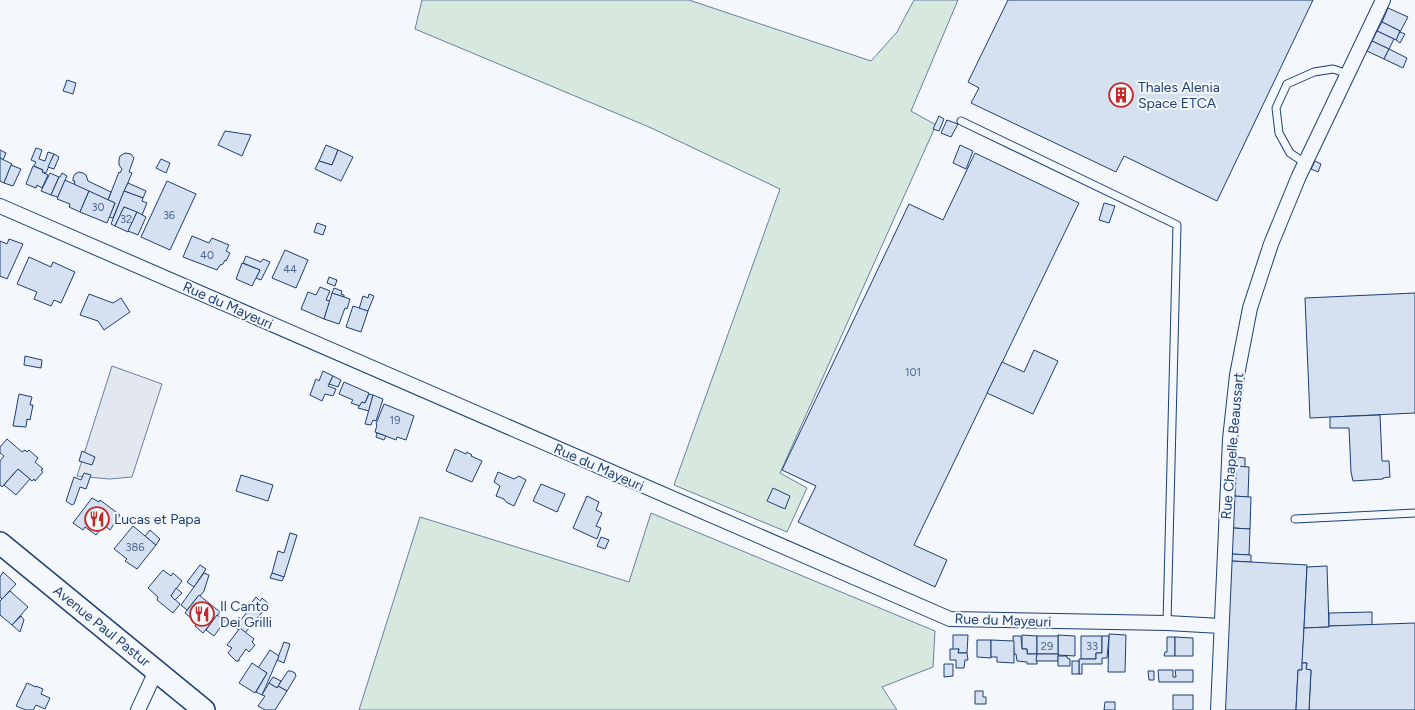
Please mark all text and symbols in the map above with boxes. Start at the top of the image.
place label: Thales Alenia Space ETCA [1138,79,1220,112]
building icon: Thales Alenia Space ETCA [1108,82,1134,108]
house number: 30 [91,201,105,214]
house number: 36 [163,209,175,222]
house number: 32 [120,213,132,226]
house number: 40 [200,249,214,262]
house number: 44 [283,263,297,276]
street label: Rue du Mayeuri [180,278,275,333]
house number: 101 [905,366,921,379]
street label: Rue Chapelle Beaussart [1218,372,1247,520]
house number: 19 [390,414,400,427]
street label: Rue du Mayeuri [551,440,646,495]
restaurant icon: Lucas et Papa [84,506,110,532]
place label: Lucas et Papa [114,511,201,528]
house number: 386 [126,541,144,554]
street label: Avenue Paul Pastur [50,582,154,671]
place label: Il Canto Dei Grilli [220,598,272,631]
restaurant icon: Il Canto Dei Grilli [189,601,215,627]
street label: Rue du Mayeuri [954,610,1052,631]
house number: 29 [1041,640,1053,653]
house number: 33 [1086,640,1098,653]

